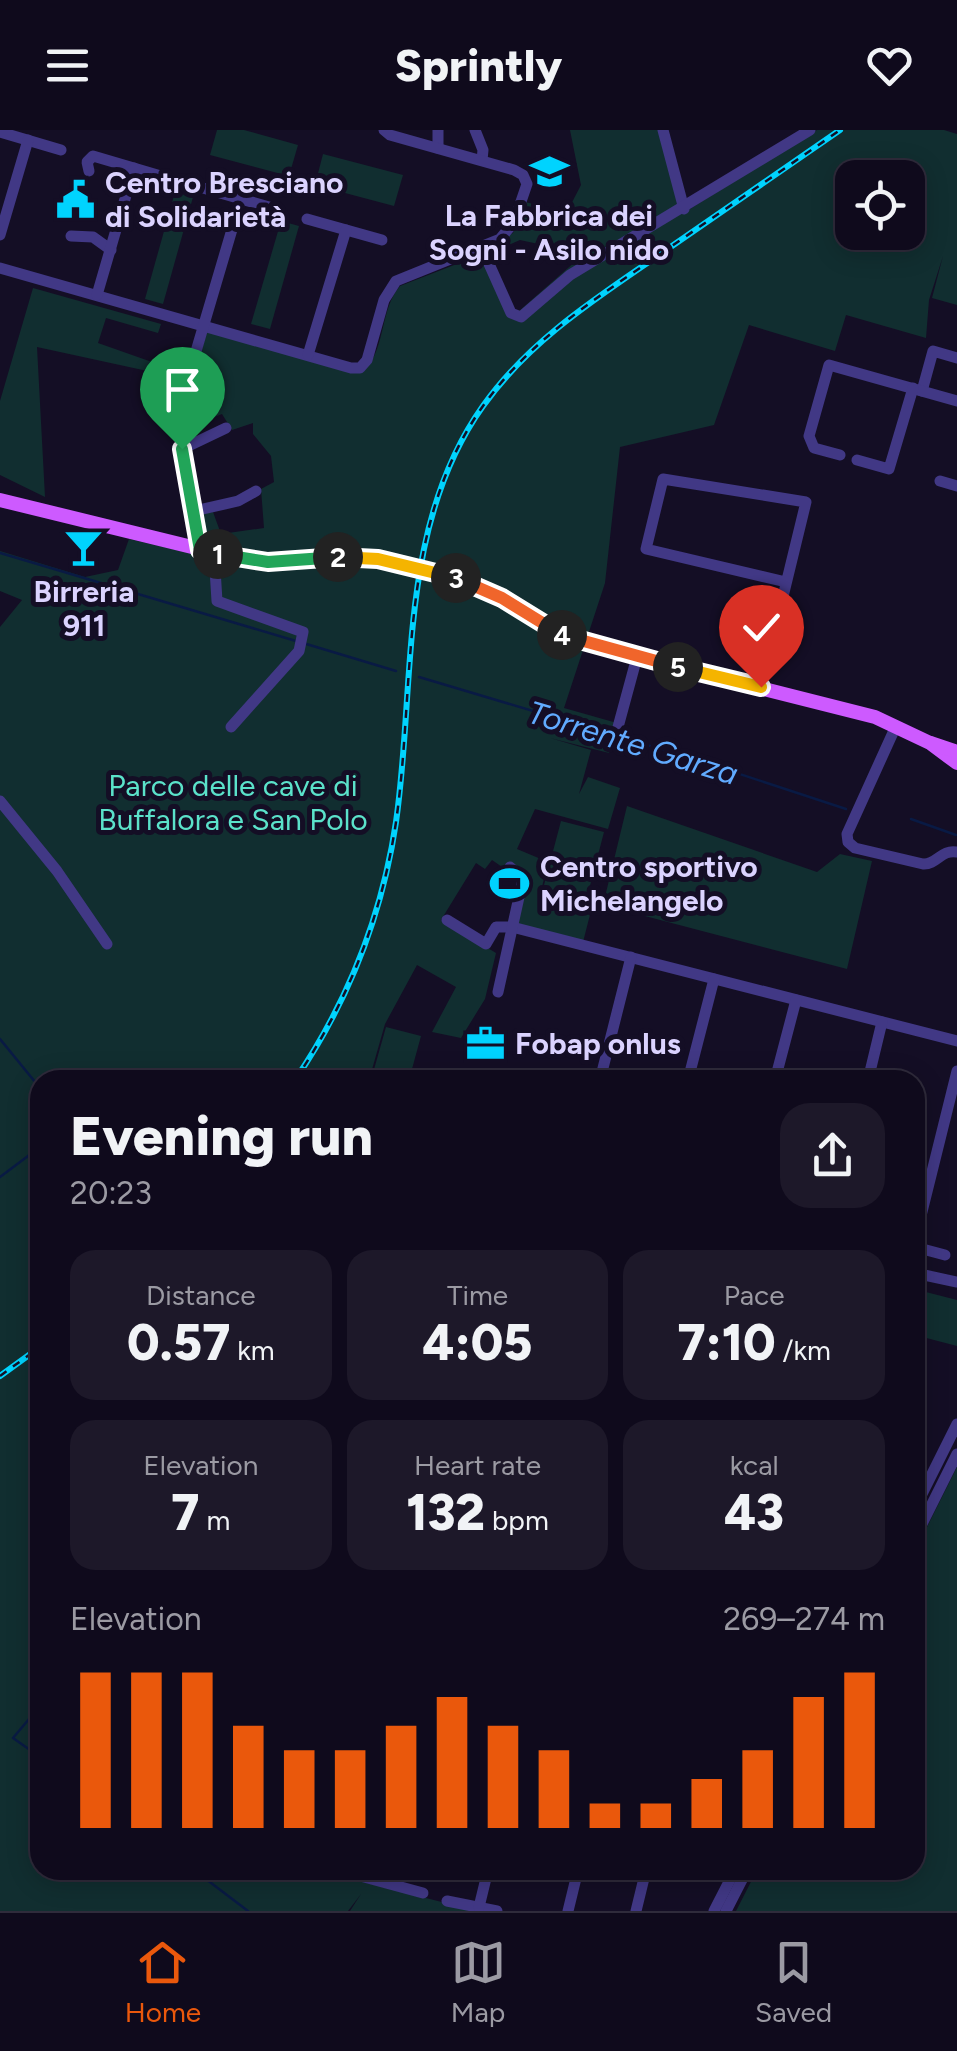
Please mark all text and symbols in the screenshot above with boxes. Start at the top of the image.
icon: menu [40,38,95,93]
text: Sprintly [395,38,562,92]
icon: heart [862,38,917,93]
school or university icon: La Fabbrica dei Sogni - Asilo nido [528,151,570,193]
map controls [835,160,925,250]
button: locate [835,160,925,250]
place label: Centro Bresciano di Solidarietà [105,164,343,235]
public building icon: Centro Bresciano di Solidarietà [54,179,96,221]
place label: La Fabbrica dei Sogni - Asilo nido [429,197,669,268]
pin [140,347,225,450]
icon: arrive [155,362,210,417]
bar icon: Birreria 911 [63,527,105,569]
pin: 1 [193,529,243,579]
pin: 2 [313,532,363,582]
text: 1 [212,537,224,571]
text: 2 [330,540,346,574]
pin: 3 [431,553,481,603]
text: 3 [448,561,464,595]
place label: Birreria 911 [34,573,134,644]
pin [719,585,804,688]
icon: check [734,600,789,655]
pin: 4 [537,610,587,660]
text: 4 [553,618,571,652]
pin: 5 [653,642,703,692]
text: 5 [670,650,686,684]
water label: Torrente Garza [523,693,743,793]
park label: Parco delle cave di Buffalora e San Polo [98,767,368,838]
place label: Centro sportivo Michelangelo [540,848,758,919]
sports icon: Centro sportivo Michelangelo [489,863,531,905]
office icon: Fobap onlus [464,1023,506,1065]
place label: Fobap onlus [515,1025,681,1062]
text: Evening run [70,1103,373,1169]
button: share [780,1103,885,1208]
text: 20:23 [70,1174,152,1212]
text: Distance [146,1278,256,1312]
text: Time [447,1278,508,1312]
text: Pace [724,1278,784,1312]
text: 0.57 [127,1312,230,1373]
text: 4:05 [423,1312,532,1373]
text: 7:10 [677,1312,776,1373]
text: km [230,1333,275,1367]
text: /km [776,1333,831,1367]
text: Elevation [143,1448,258,1482]
text: Heart rate [414,1448,541,1482]
text: kcal [730,1448,779,1482]
text: 7 [171,1482,200,1543]
text: 132 [406,1482,485,1543]
text: 43 [724,1482,784,1543]
text: m [200,1503,230,1537]
text: bpm [485,1503,549,1537]
text: Elevation [70,1600,202,1638]
text: 269–274 m [723,1600,885,1638]
tab: Home [125,1935,201,2029]
tab: Map [451,1935,506,2029]
tab: Saved [755,1935,832,2029]

